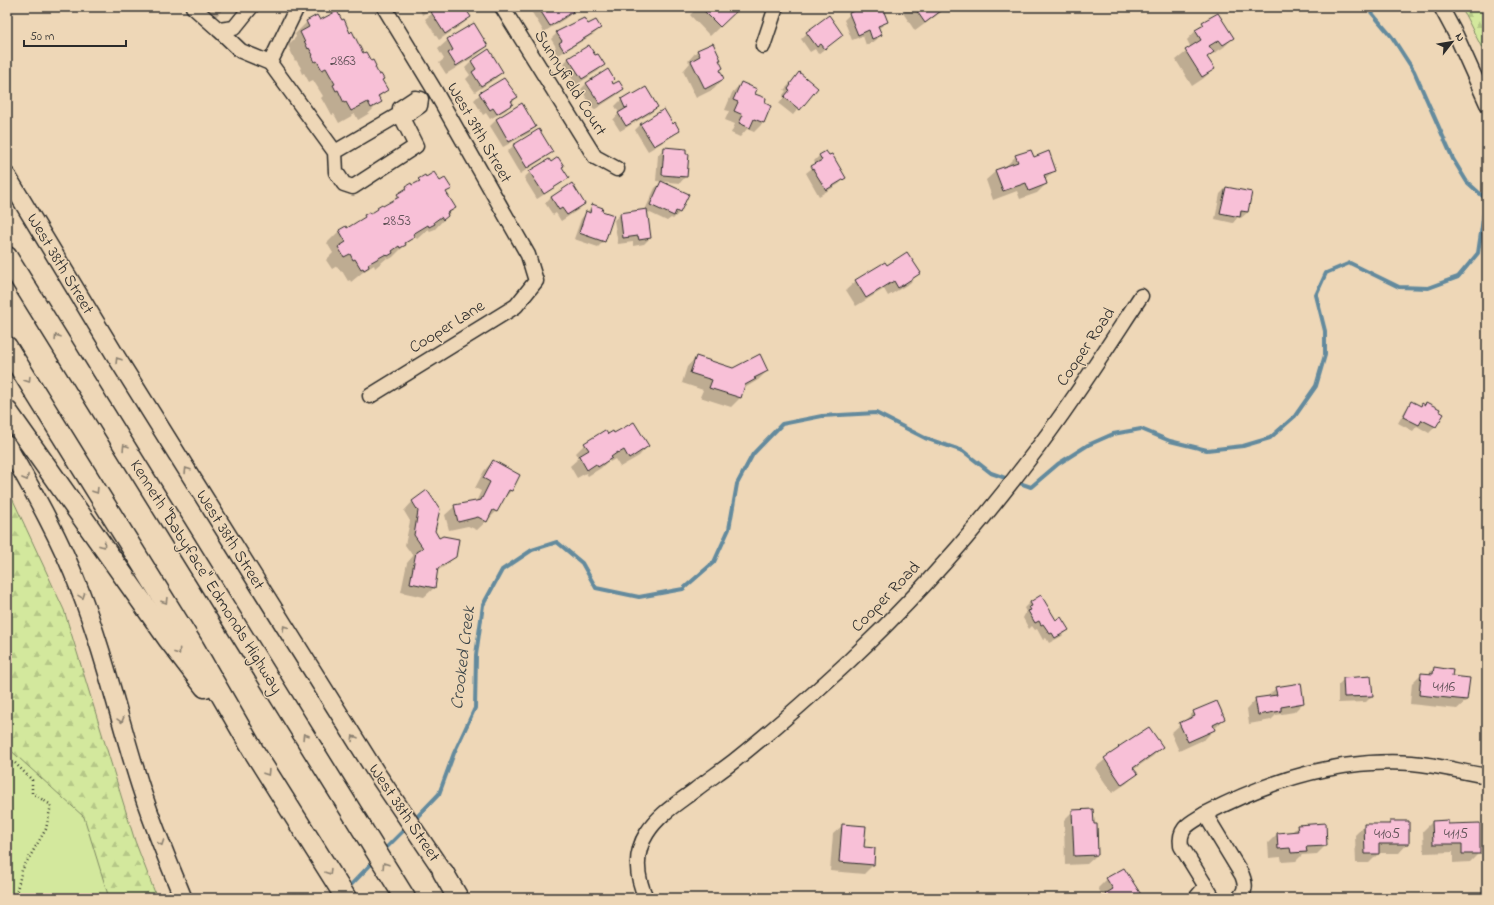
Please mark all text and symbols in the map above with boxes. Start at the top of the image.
scale bar [24,22,126,48]
north arrow [1432,22,1472,62]
street label: Sunnyfield Court [527,25,613,142]
text: 50 m [30,28,54,46]
text: N [1451,30,1468,45]
house number: 2863 [330,50,356,72]
street label: West 39th Street [440,78,518,188]
street label: West 38th Street [20,209,100,319]
house number: 2853 [383,210,411,232]
street label: Cooper Lane [404,294,490,360]
street label: Cooper Road [1050,302,1122,391]
one-way arrow [54,334,61,341]
one-way arrow [116,357,123,364]
one-way arrow [23,376,30,383]
one-way arrow [123,444,130,451]
street label: Kenneth "Babyface" Edmonds Highway [122,455,289,700]
one-way arrow [184,467,192,474]
one-way arrow [22,474,29,482]
street label: West 38th Street [189,485,271,595]
one-way arrow [92,487,99,494]
one-way arrow [98,541,105,548]
street label: Cooper Road [846,555,927,638]
one-way arrow [77,592,85,599]
one-way arrow [160,597,168,604]
water label: Crooked Creek [445,604,483,711]
one-way arrow [283,625,290,632]
one-way arrow [173,647,180,654]
house number: 4116 [1433,676,1456,698]
one-way arrow [116,716,125,723]
one-way arrow [302,733,310,740]
one-way arrow [352,735,359,742]
street label: West 38th Street [362,759,446,867]
one-way arrow [263,769,270,776]
house number: 4105 [1374,823,1400,845]
house number: 4115 [1444,823,1469,845]
one-way arrow [156,840,164,847]
one-way arrow [382,862,390,869]
one-way arrow [325,868,332,875]

